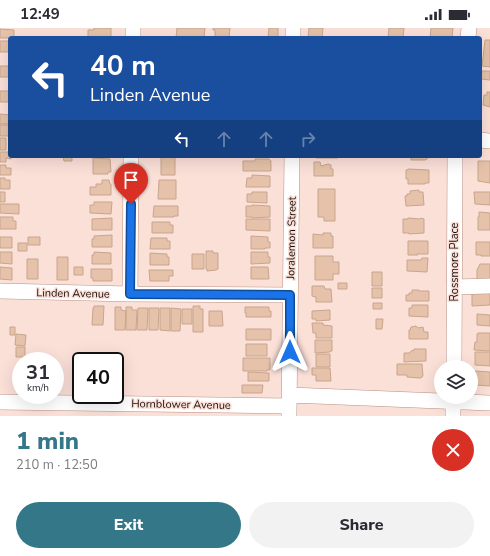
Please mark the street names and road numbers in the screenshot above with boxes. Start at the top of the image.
street label: Joralemon Street [283,196,300,281]
street label: Rossmore Place [447,222,462,301]
street label: Linden Avenue [36,285,110,302]
street label: Hornblower Avenue [131,396,231,413]

